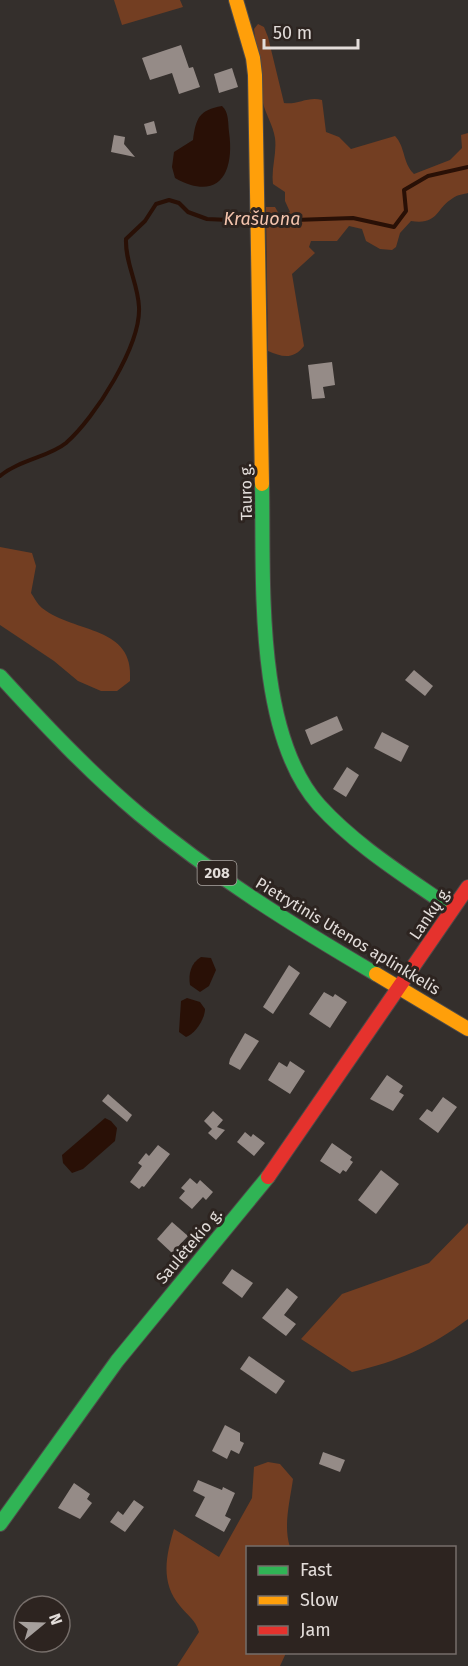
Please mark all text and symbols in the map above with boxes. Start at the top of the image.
scale bar [264,12,358,50]
text: 50 m [273,22,312,44]
water label: Krašuona [224,208,300,230]
street label: Tauro g. [236,463,256,521]
road number: 208 [198,861,236,885]
street label: Pietrytinis Utenos aplinkkelis [252,873,444,999]
street label: Lankų g. [405,883,455,943]
street label: Saulėtekio g. [152,1204,226,1288]
legend [246,1546,456,1654]
text: Fast [300,1559,333,1581]
text: Slow [300,1589,339,1611]
north arrow [12,1594,72,1654]
text: N [45,1611,66,1627]
text: Jam [300,1619,331,1641]

